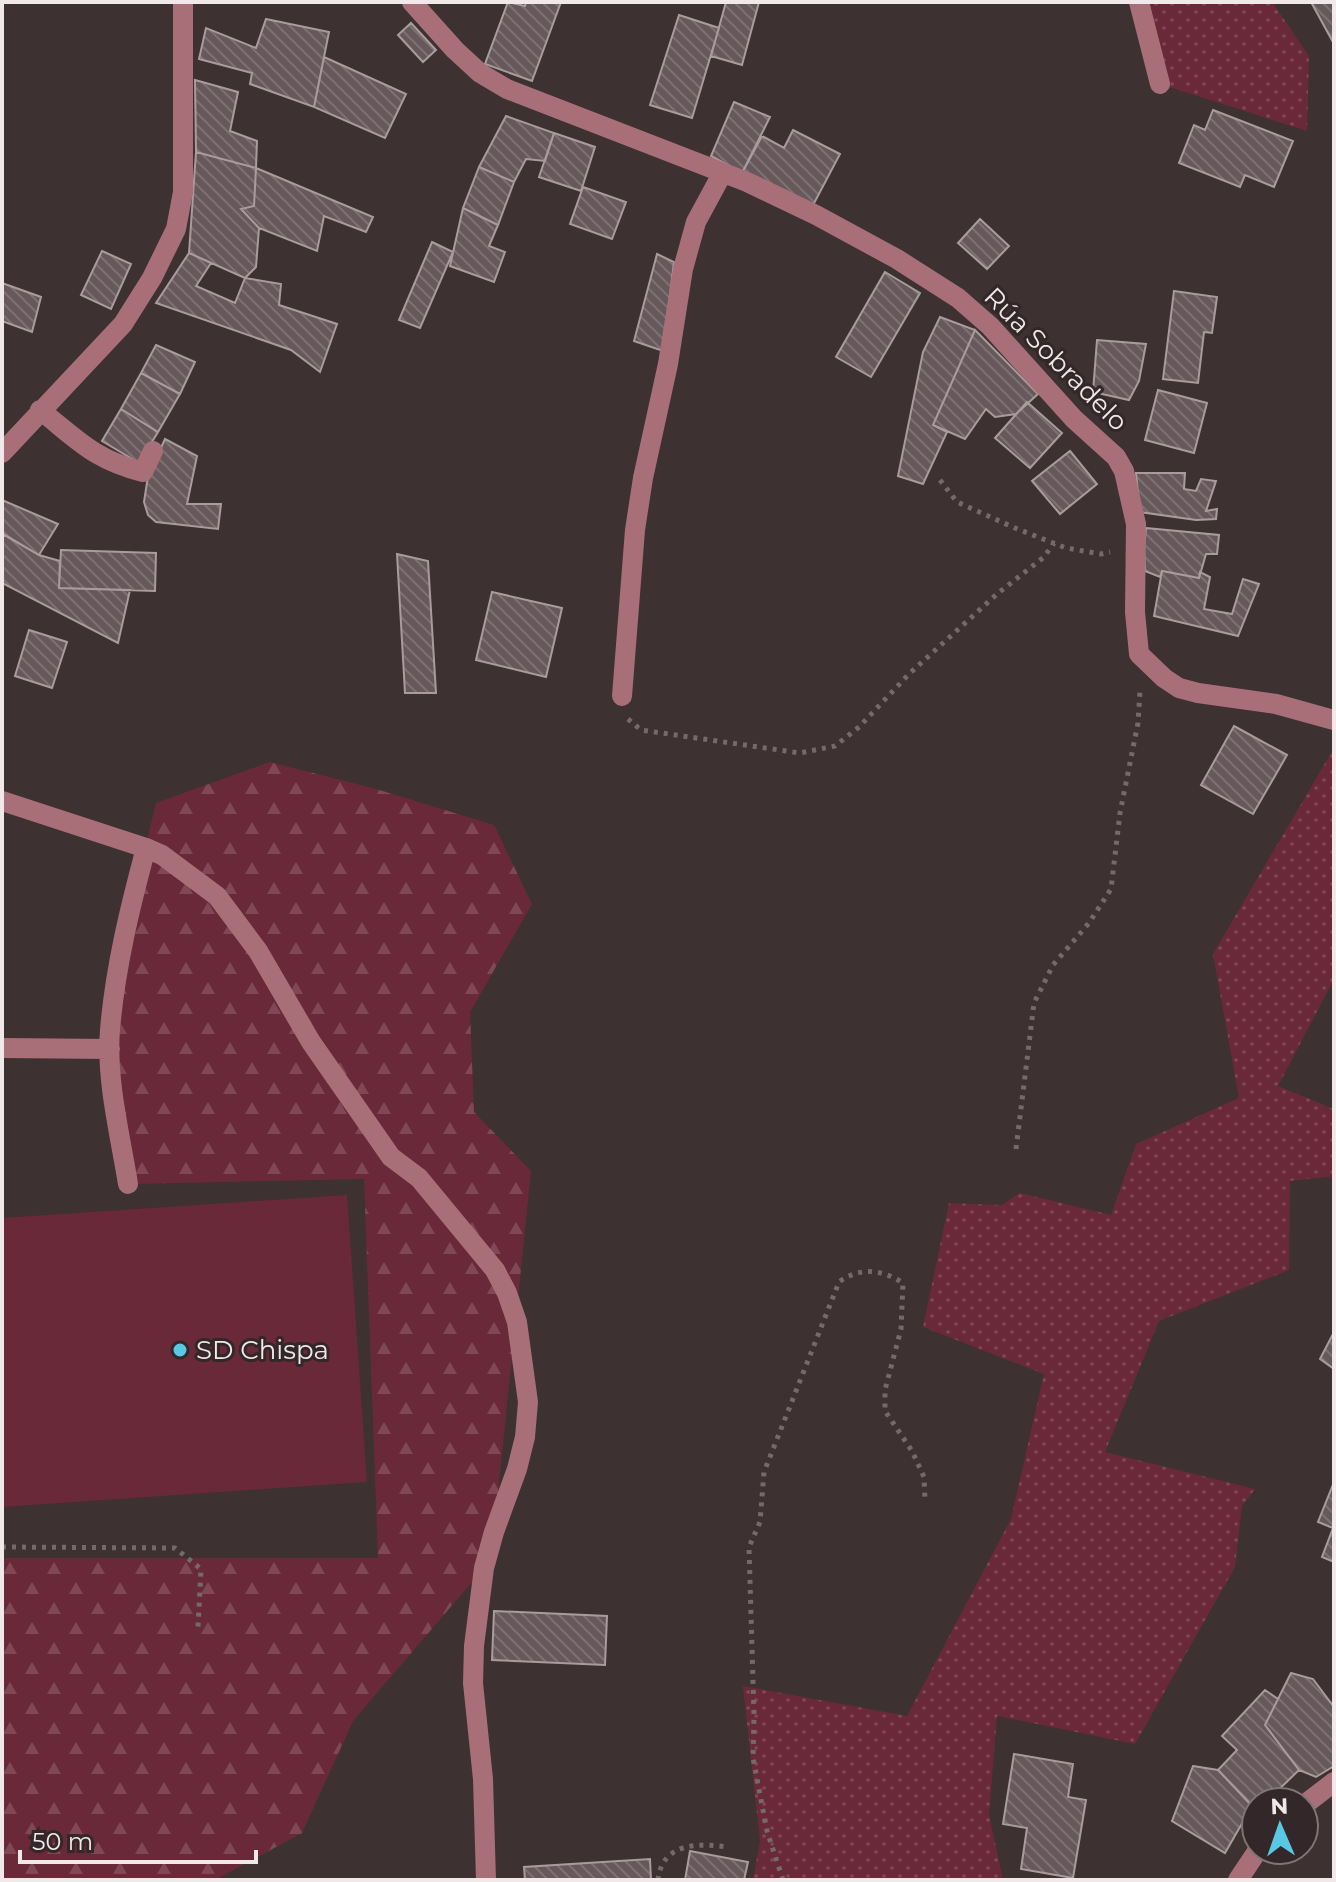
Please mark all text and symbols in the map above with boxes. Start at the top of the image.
street label: Rúa Sobradelo [978,281,1134,437]
place label: SD Chispa [196,1334,329,1366]
marker: SD Chispa [171,1341,189,1359]
north arrow [1240,1786,1320,1866]
text: N [1270,1793,1289,1820]
scale bar [20,1814,256,1864]
text: 50 m [32,1827,93,1856]

